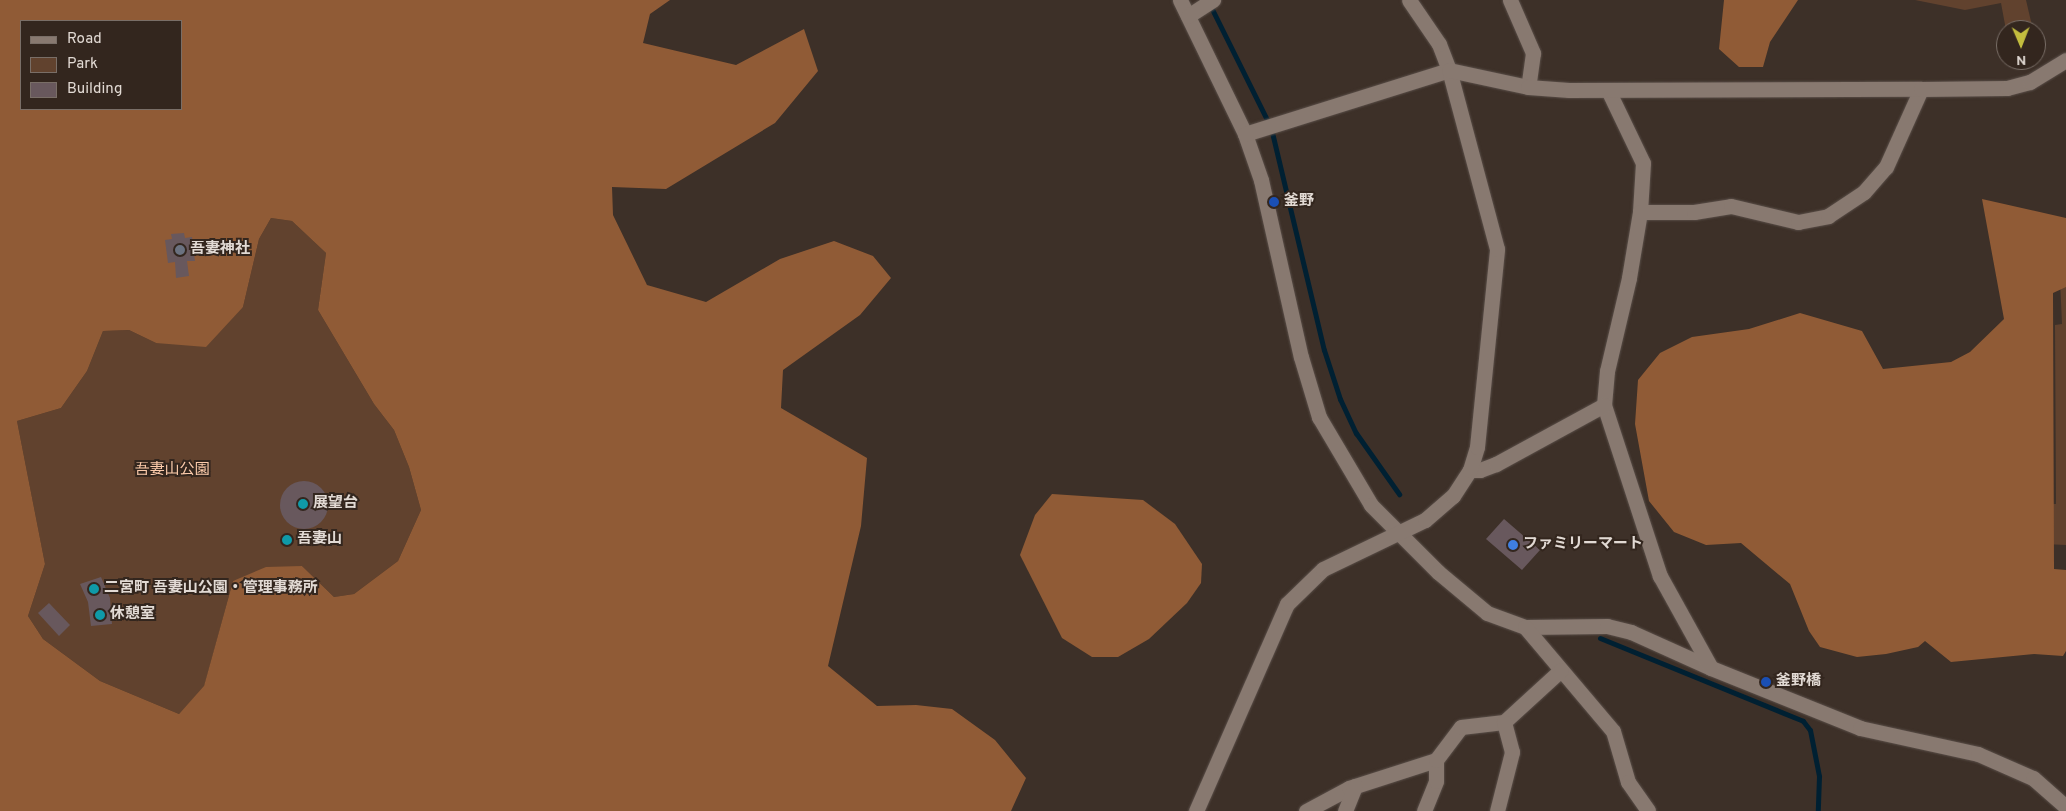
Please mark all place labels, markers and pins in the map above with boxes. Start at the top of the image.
place label: 釜野 [1284,193,1314,211]
marker: 釜野 [1268,196,1280,208]
place label: 吾妻神社 [190,241,250,259]
marker: 吾妻神社 [174,244,186,256]
place label: 展望台 [313,495,358,513]
marker: 展望台 [297,498,309,510]
place label: 吾妻山 [297,531,342,549]
marker: 吾妻山 [281,534,293,546]
place label: ファミリーマート [1523,536,1643,554]
marker: ファミリーマート [1507,539,1519,551]
place label: 二宮町 吾妻山公園・管理事務所 [104,580,318,598]
marker: 二宮町 吾妻山公園・管理事務所 [88,583,100,595]
place label: 休憩室 [110,606,155,624]
marker: 休憩室 [94,609,106,621]
place label: 釜野橋 [1776,673,1821,691]
marker: 釜野橋 [1760,676,1772,688]

